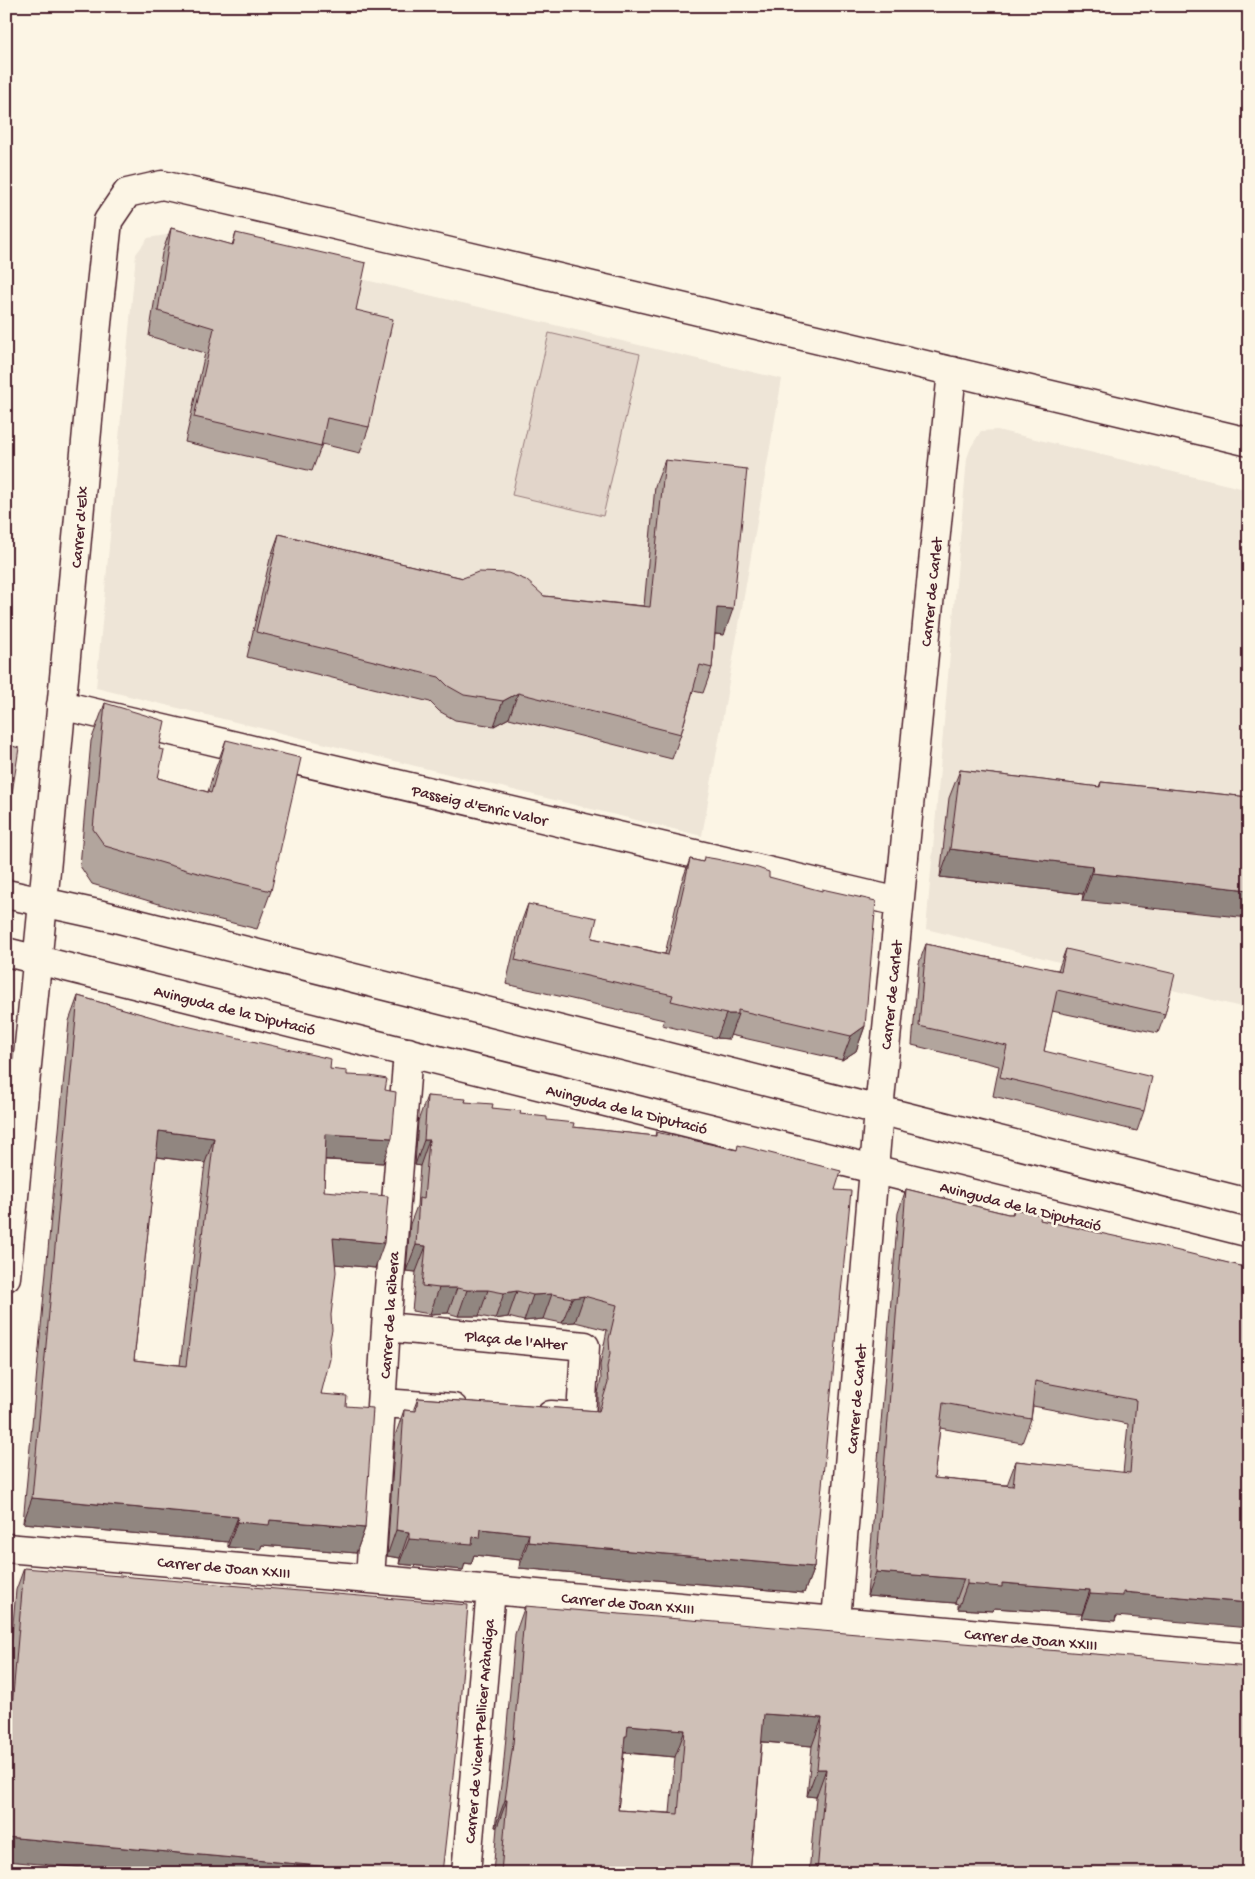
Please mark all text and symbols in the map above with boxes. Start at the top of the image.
street label: Carrer d'Elx [68,485,95,569]
street label: Carrer de Carlet [918,535,949,648]
street label: Passeig d'Enric Valor [409,782,550,833]
street label: Carrer de Carlet [878,938,909,1051]
street label: Avinguda de la Diputació [151,983,317,1042]
street label: Avinguda de la Diputació [543,1082,709,1141]
street label: Avinguda de la Diputació [937,1179,1103,1238]
street label: Carrer de la Ribera [378,1250,405,1379]
street label: Plaça de l'Alter [463,1329,569,1357]
street label: Carrer de Carlet [844,1342,873,1455]
street label: Carrer de Joan XXIII [156,1554,291,1585]
street label: Carrer de Joan XXIII [560,1590,695,1621]
street label: Carrer de Vicent Pellicer Aràndiga [462,1617,501,1844]
street label: Carrer de Joan XXIII [963,1626,1098,1657]

